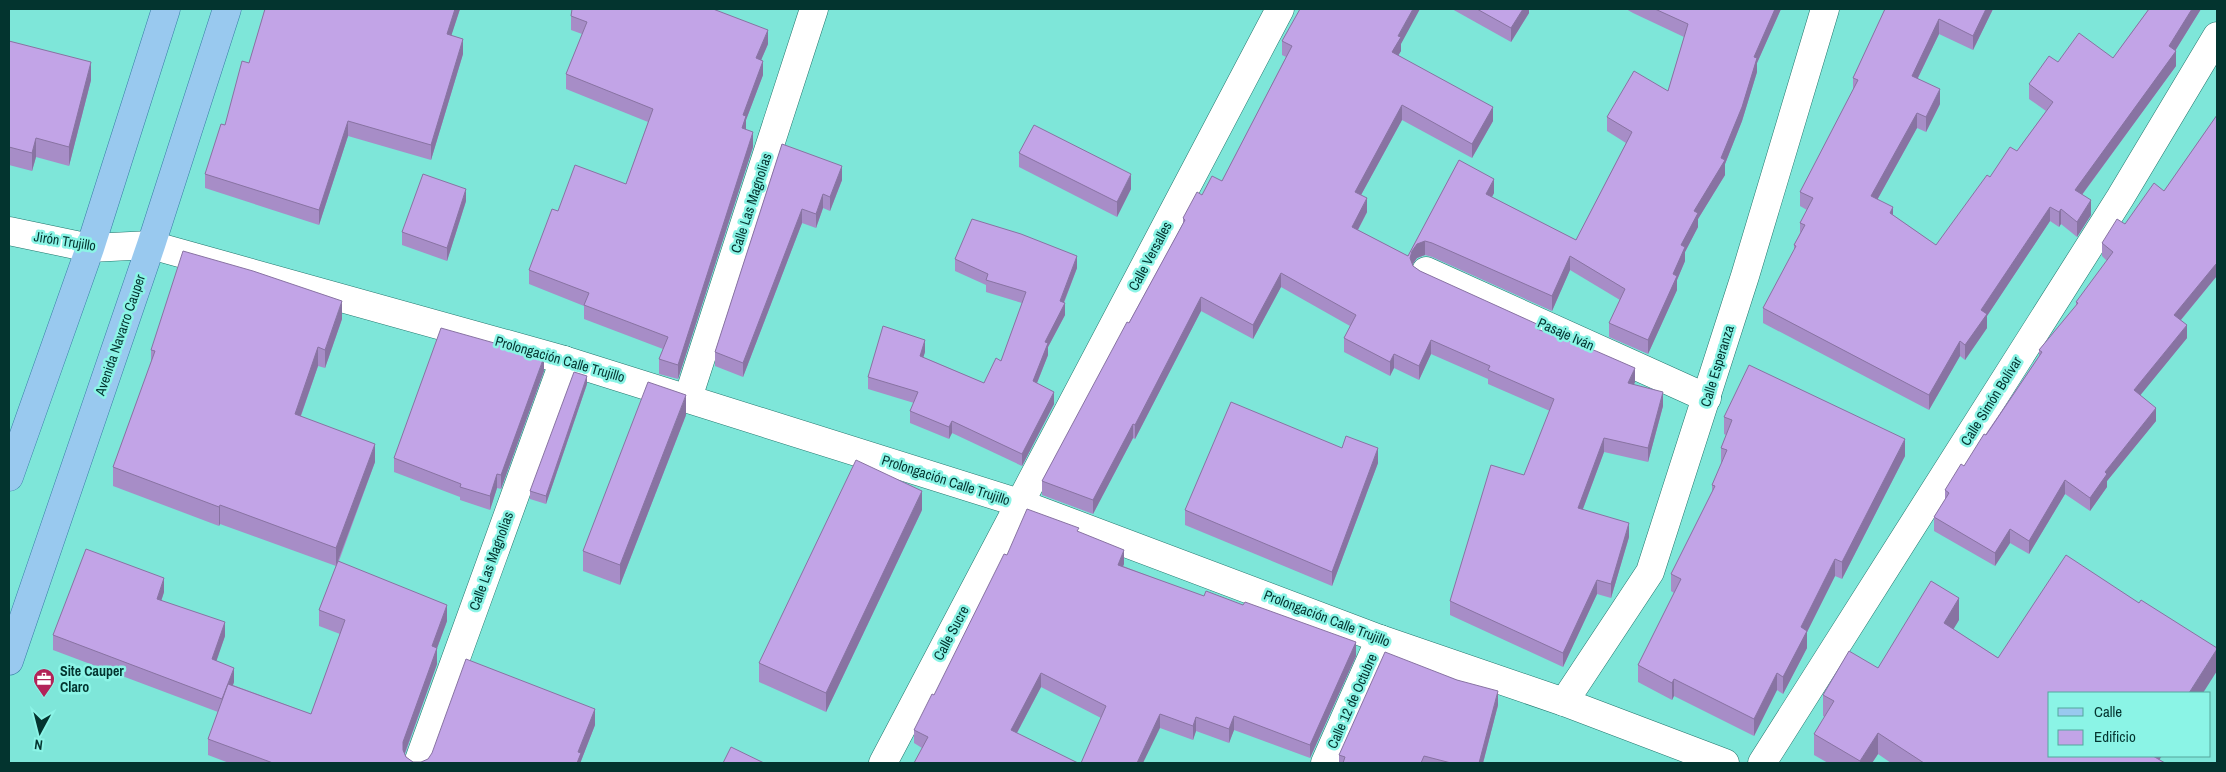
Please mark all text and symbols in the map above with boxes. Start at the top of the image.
street label: Calle Las Magnolias [726,151,776,255]
street label: Calle Versalles [1124,218,1176,294]
street label: Jirón Trujillo [33,227,97,255]
street label: Avenida Navarro Cauper [91,272,149,399]
street label: Pasaje Iván [1535,314,1597,354]
street label: Calle Esperanza [1696,323,1738,409]
street label: Prolongación Calle Trujillo [493,332,627,386]
street label: Calle Simón Bolívar [1956,353,2026,449]
street label: Prolongación Calle Trujillo [879,451,1013,509]
street label: Calle Las Magnolias [465,509,517,613]
street label: Prolongación Calle Trujillo [1261,586,1393,650]
street label: Calle Sucre [929,603,973,663]
street label: Calle 12 de Octubre [1323,651,1381,751]
place label: Site Cauper Claro [60,662,124,696]
office icon: Site Cauper Claro [32,667,56,698]
legend [2048,692,2211,757]
text: Calle [2094,701,2122,722]
north arrow [15,707,65,757]
text: Edificio [2094,726,2136,747]
text: N [33,735,44,754]

